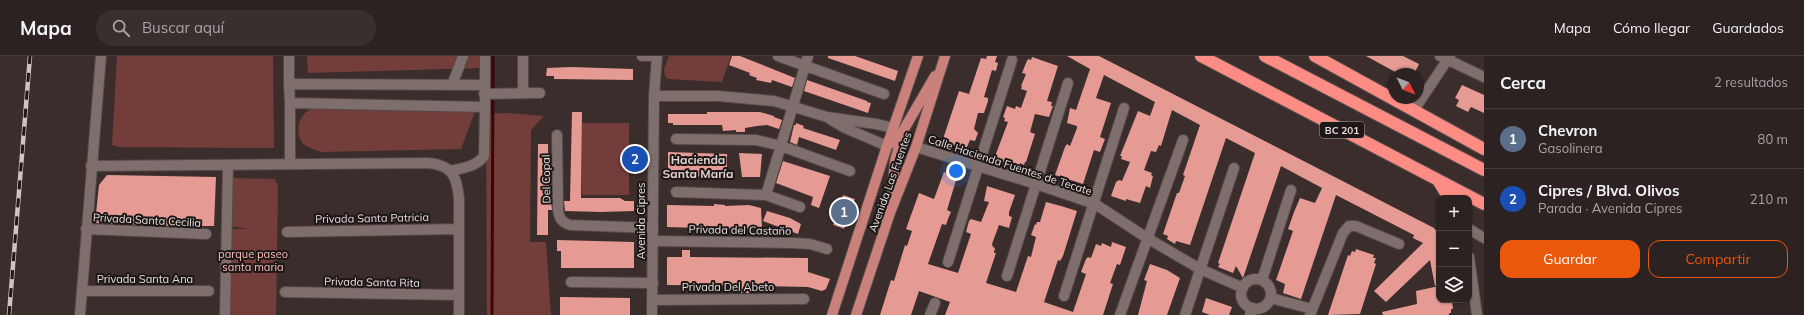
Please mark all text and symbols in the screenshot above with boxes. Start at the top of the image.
search box [96,10,376,46]
text: Mapa [20,16,72,40]
icon: search [110,17,132,39]
text: Buscar aquí [142,18,224,37]
text: Mapa [1554,19,1591,37]
text: Cómo llegar [1613,19,1690,37]
text: Guardados [1712,19,1784,37]
north arrow [1388,68,1424,104]
text: Cerca [1500,72,1546,93]
text: 2 resultados [1714,74,1788,90]
text: Chevron [1538,121,1597,140]
road number: BC 201 [1320,122,1364,138]
street label: Avenida Las Fuentes [865,130,915,234]
text: 1 [1509,131,1517,147]
text: 80 m [1758,131,1788,147]
street label: Calle Hacienda Fuentes de Tecate [926,132,1094,198]
text: Gasolinera [1538,140,1603,156]
pin: 2 [622,144,648,174]
district label: Hacienda Santa María [663,152,733,181]
street label: Del Copal [539,154,553,204]
your location [946,161,966,181]
text: Cipres / Blvd. Olivos [1538,181,1679,200]
street label: Avenida Cipres [634,183,648,259]
text: 2 [1509,191,1517,207]
text: 210 m [1750,191,1788,207]
map controls [1436,195,1472,303]
button: + [1436,195,1472,231]
pin: 1 [831,197,857,227]
text: Parada · Avenida Cipres [1538,200,1683,216]
street label: Privada Santa Cecilia [93,210,201,230]
street label: Privada Santa Patricia [315,210,429,226]
street label: Privada del Castaño [689,222,791,238]
button: − [1436,231,1472,267]
button: Guardar [1500,240,1640,278]
button: Compartir [1648,240,1788,278]
park label: parque paseo santa maria [218,247,288,274]
button: layers [1436,267,1472,303]
street label: Privada Santa Ana [97,272,193,286]
street label: Privada Santa Rita [324,274,420,290]
street label: Privada Del Abeto [682,280,774,294]

